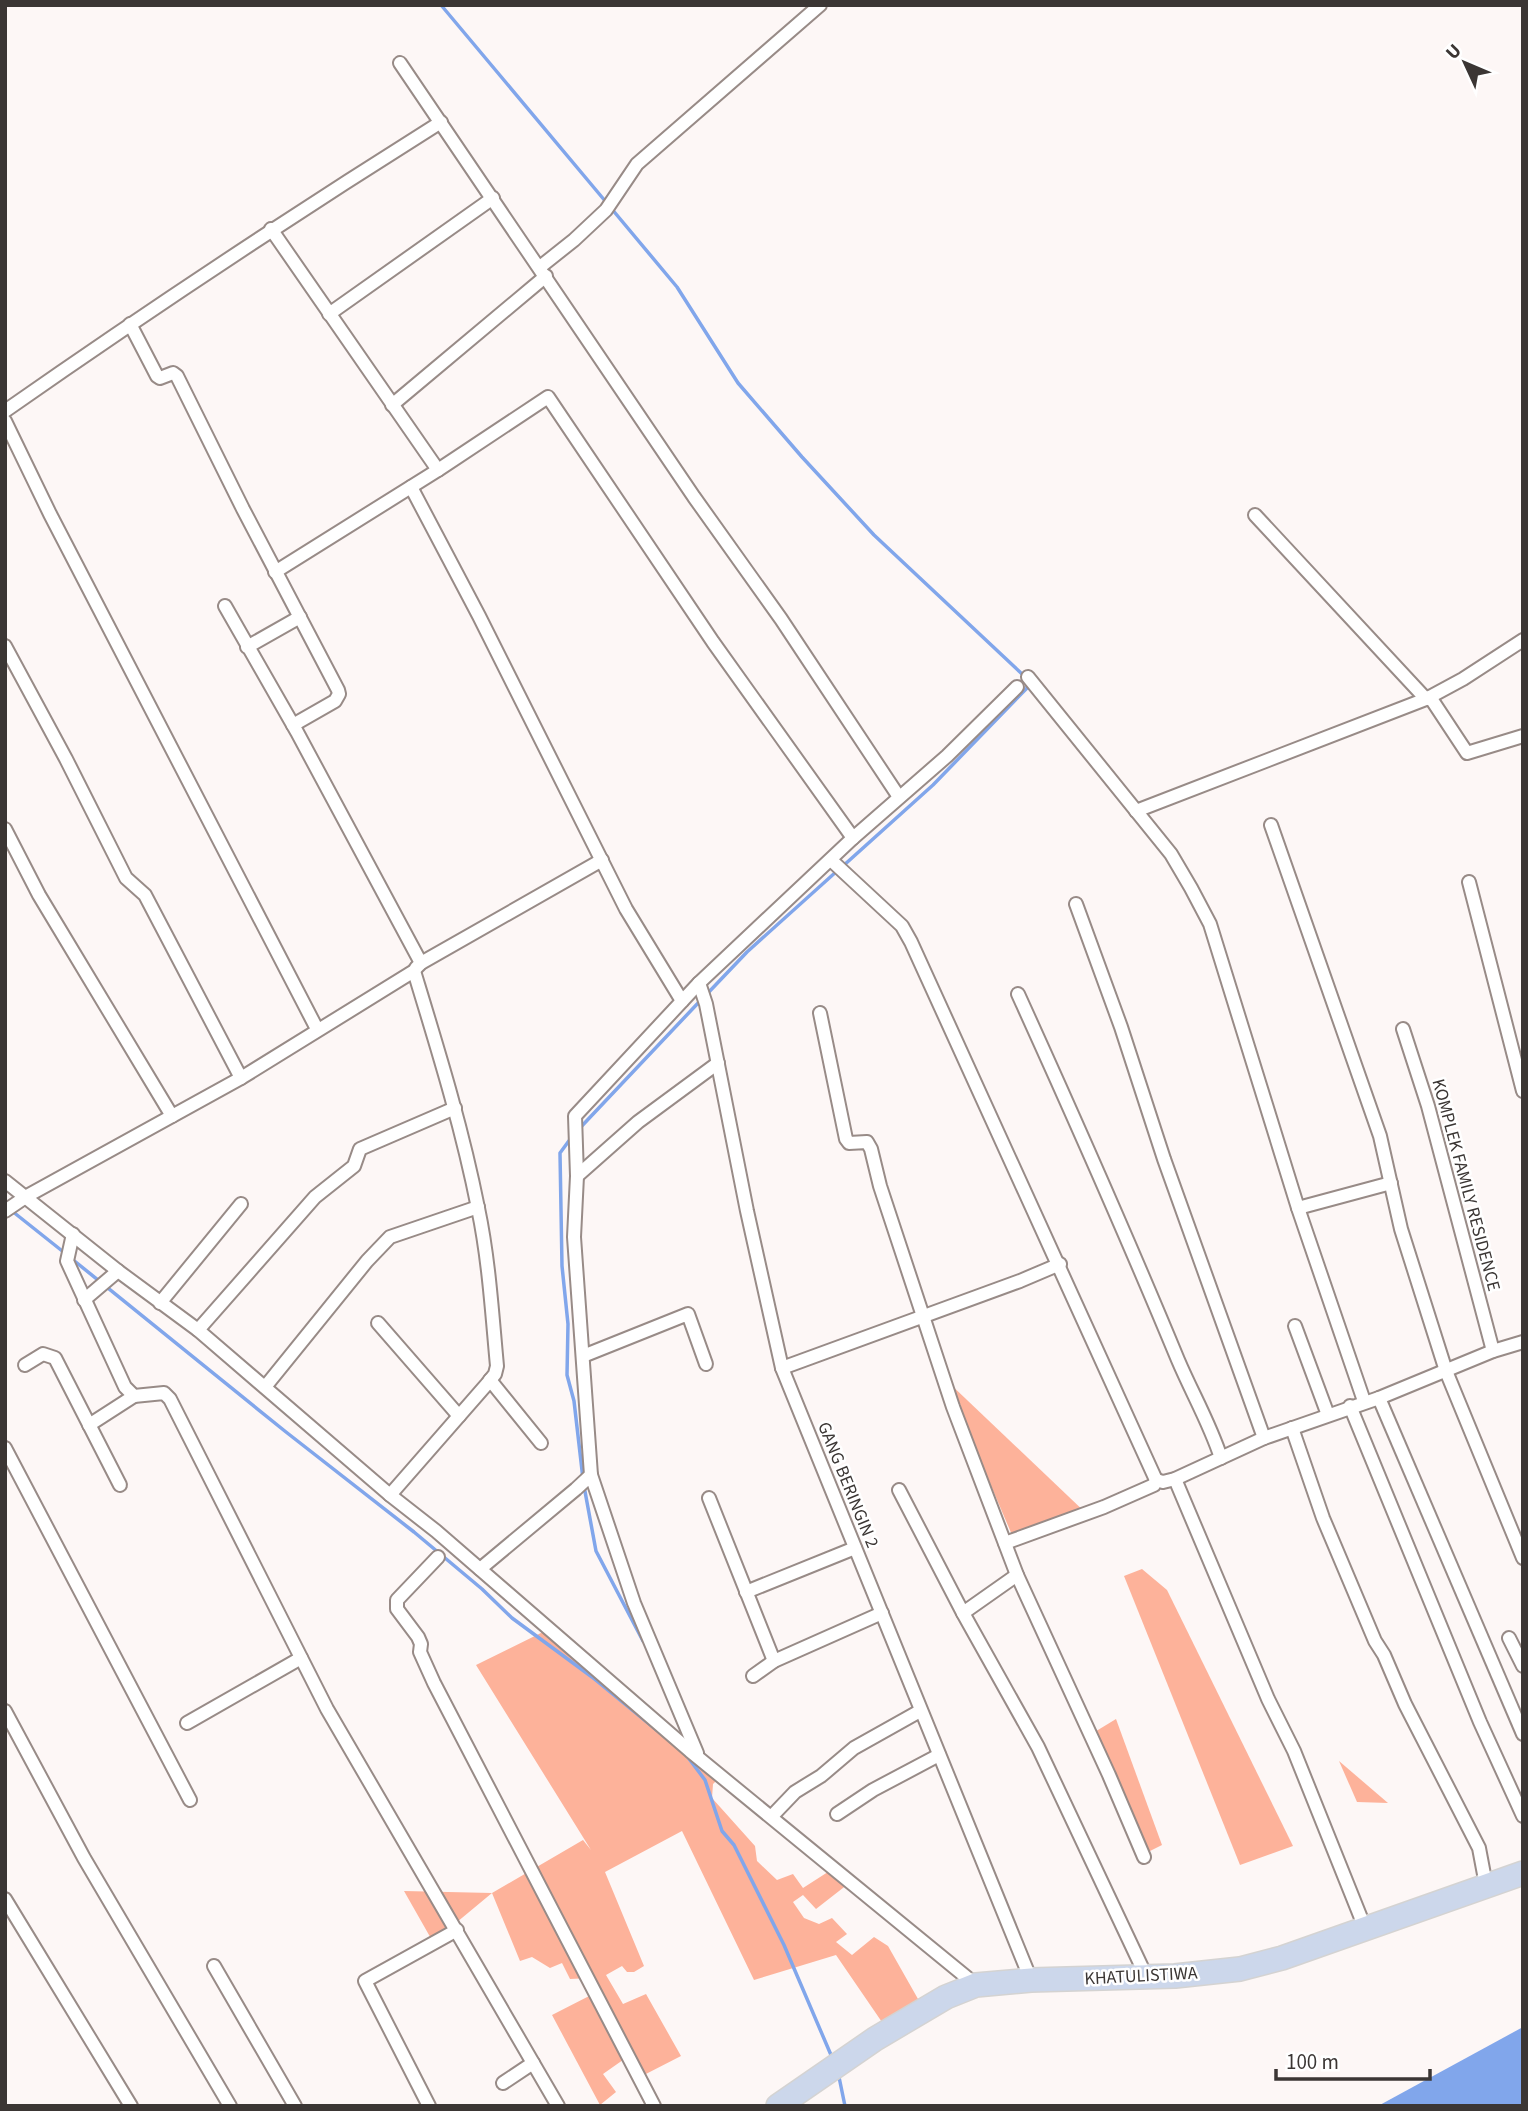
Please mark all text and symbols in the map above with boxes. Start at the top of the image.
north arrow [1430,28,1500,98]
text: U [1440,38,1468,66]
street label: KOMPLEK FAMILY RESIDENCE [1426,1076,1506,1294]
street label: GANG BERINGIN 2 [811,1418,885,1552]
street label: KHATULISTIWA [1084,1961,1198,1991]
scale bar [1276,2038,1430,2082]
text: 100 m [1286,2047,1339,2077]

